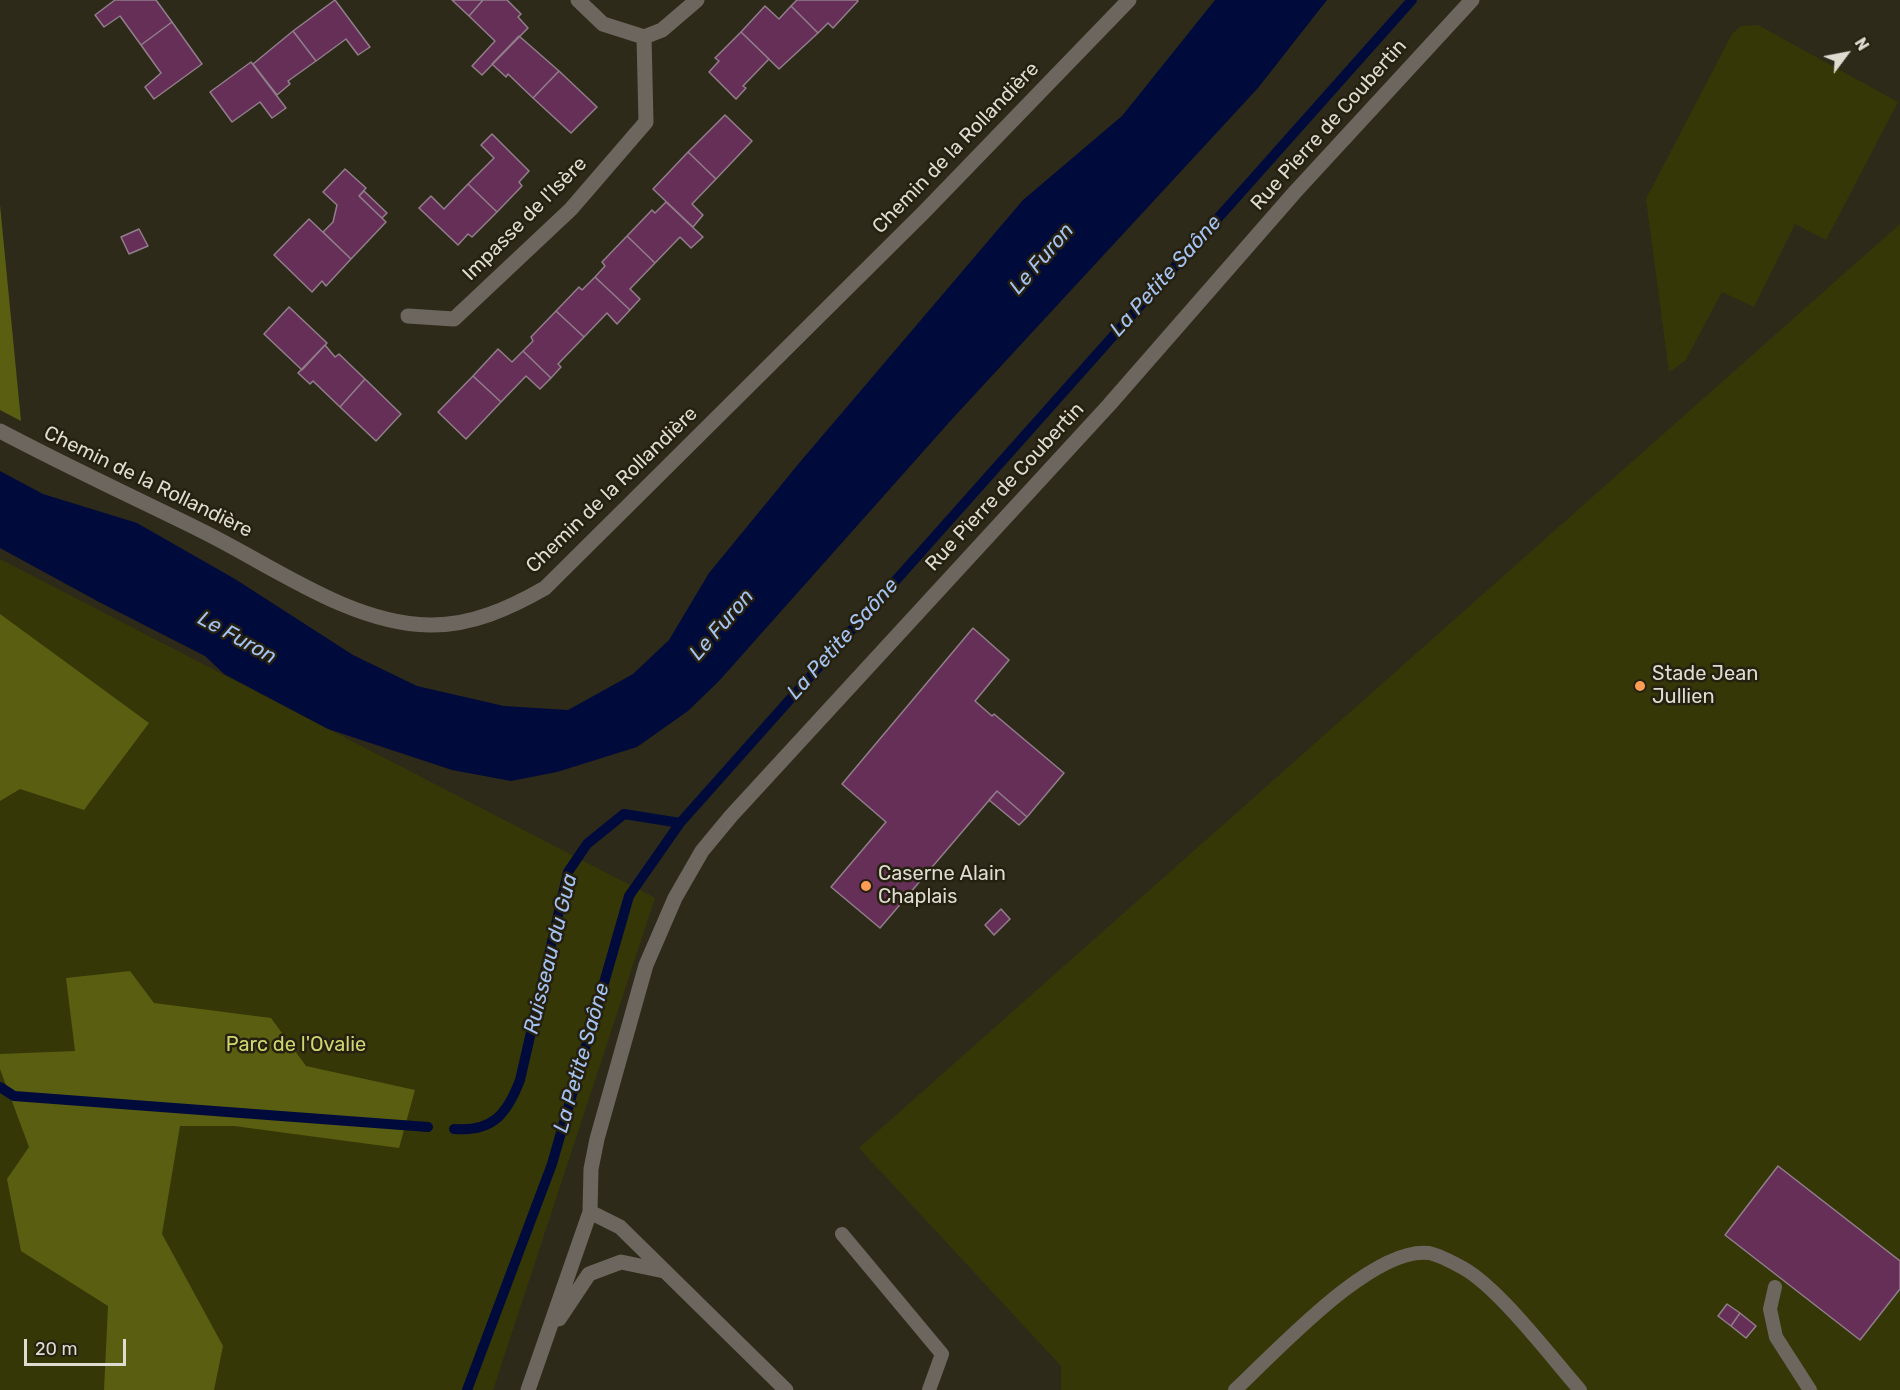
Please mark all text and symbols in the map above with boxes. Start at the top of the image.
north arrow [1816,24,1876,84]
text: N [1851,34,1873,54]
street label: Rue Pierre de Coubertin [1246,35,1412,215]
street label: Chemin de la Rollandière [868,57,1044,239]
street label: Impasse de l'Isère [458,152,592,286]
water label: La Petite Saône [1105,210,1227,342]
water label: Le Furon [1004,218,1080,300]
street label: Rue Pierre de Coubertin [921,398,1089,576]
street label: Chemin de la Rollandière [521,402,703,578]
street label: Chemin de la Rollandière [40,421,256,543]
water label: La Petite Saône [782,573,904,705]
water label: Le Furon [684,584,760,666]
water label: Le Furon [193,606,281,670]
place label: Stade Jean Jullien [1652,662,1758,709]
marker: Stade Jean Jullien [1633,679,1647,693]
place label: Caserne Alain Chaplais [878,862,1006,909]
water label: Ruisseau du Gua [519,871,583,1037]
marker: Caserne Alain Chaplais [859,879,873,893]
water label: La Petite Saône [549,980,615,1136]
park label: Parc de l'Ovalie [226,1033,366,1057]
scale bar [27,1327,129,1365]
text: 20 m [35,1338,77,1360]

